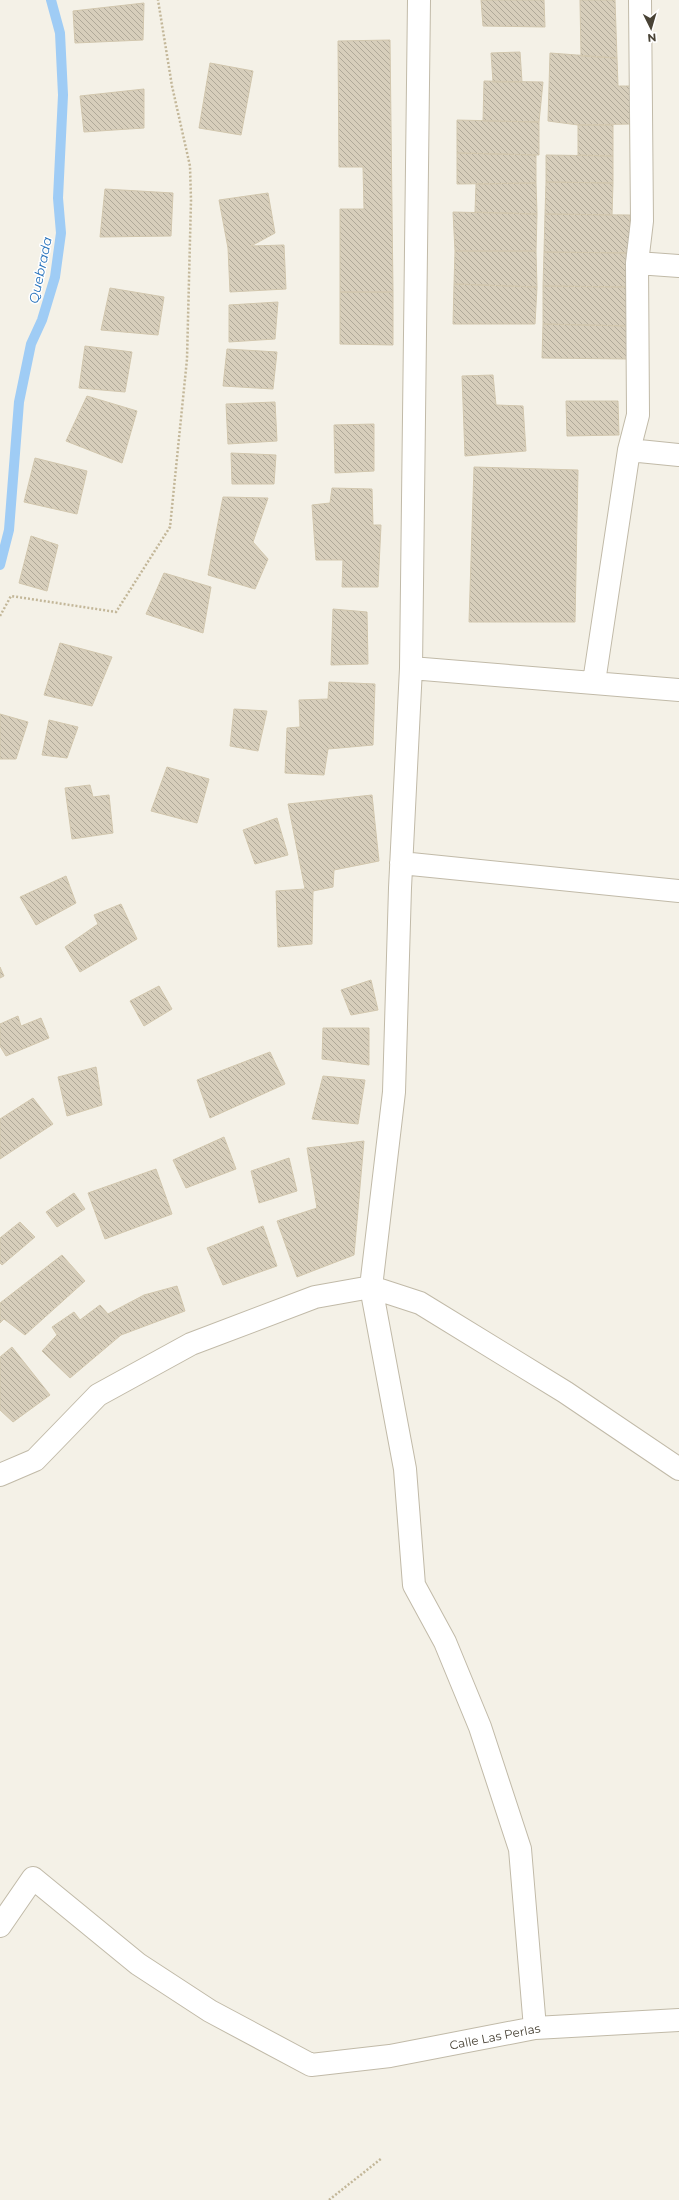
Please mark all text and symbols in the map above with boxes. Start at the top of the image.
north arrow [631,8,671,48]
text: N [647,31,657,45]
water label: Quebrada [25,235,55,305]
street label: Calle Las Perlas [448,2020,542,2053]

